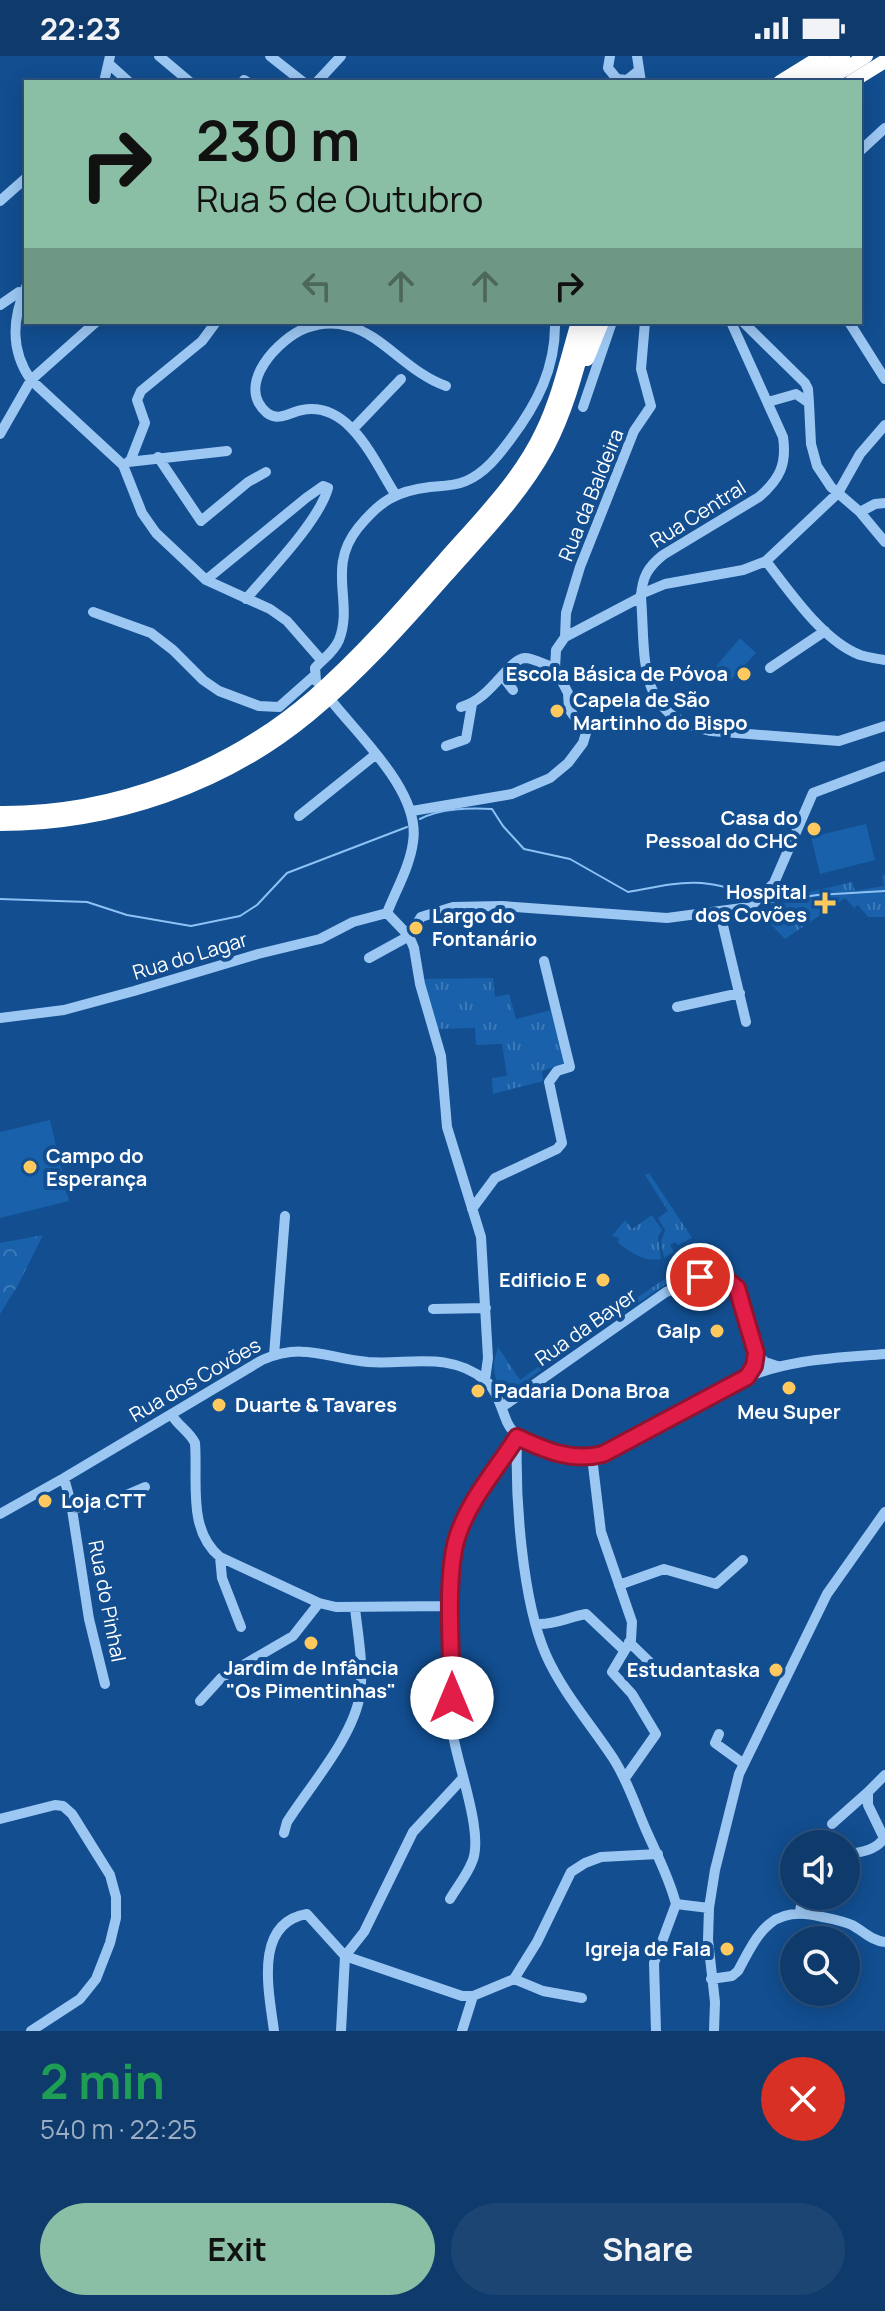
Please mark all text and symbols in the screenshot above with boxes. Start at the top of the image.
text: 22:23 [40,8,121,49]
text: 230 m [196,101,360,178]
icon: right [64,112,168,216]
text: Rua 5 de Outubro [196,174,483,223]
icon: left [295,264,339,308]
icon: ahead [379,264,423,308]
icon: ahead [463,264,507,308]
icon: right [547,264,591,308]
street label: Rua da Baldeira [552,425,629,565]
street label: Rua Central [645,474,751,554]
place label: Escola Básica de Póvoa [506,660,728,687]
marker: Escola Básica de Póvoa [735,665,753,683]
place label: Capela de São Martinho do Bispo [573,686,748,736]
marker: Capela de São Martinho do Bispo [548,702,566,720]
place label: Casa do Pessoal do CHC [646,804,798,854]
marker: Casa do Pessoal do CHC [805,820,823,838]
place label: Hospital dos Covões [695,878,807,928]
marker: Hospital dos Covões [814,892,836,914]
place label: Largo do Fontanário [432,902,537,952]
marker: Largo do Fontanário [407,919,425,937]
street label: Rua do Lagar [129,925,251,986]
place label: Campo do Esperança [46,1142,147,1192]
marker: Campo do Esperança [21,1158,39,1176]
pin [666,1243,734,1311]
icon: arrive [678,1255,722,1299]
place label: Edificio E [499,1266,587,1293]
marker: Edificio E [594,1271,612,1289]
street label: Rua da Bayer [529,1282,642,1372]
place label: Galp [657,1317,701,1344]
marker: Galp [708,1322,726,1340]
street label: Rua dos Covões [124,1331,265,1428]
place label: Padaria Dona Broa [494,1377,670,1404]
marker: Meu Super [780,1379,798,1397]
marker: Padaria Dona Broa [469,1382,487,1400]
place label: Duarte & Tavares [235,1391,397,1418]
marker: Duarte & Tavares [210,1396,228,1414]
place label: Meu Super [737,1398,841,1425]
place label: Loja CTT [61,1487,146,1514]
marker: Loja CTT [36,1492,54,1510]
street label: Rua do Pinhal [82,1538,133,1664]
marker: Jardim de Infância "Os Pimentinhas" [302,1634,320,1652]
place label: Jardim de Infância "Os Pimentinhas" [223,1654,399,1704]
position arrow [410,1656,494,1740]
place label: Estudantaska [627,1656,760,1683]
marker: Estudantaska [767,1661,785,1679]
map controls [780,1830,860,2006]
button: sound [780,1830,860,1910]
button: search [780,1926,860,2006]
place label: Igreja de Fala [585,1935,711,1962]
marker: Igreja de Fala [718,1940,736,1958]
text: 2 min [40,2048,165,2113]
button: close [761,2057,845,2141]
text: 540 m · 22:25 [40,2111,197,2147]
button: Exit [40,2203,435,2295]
button: Share [451,2203,845,2295]

